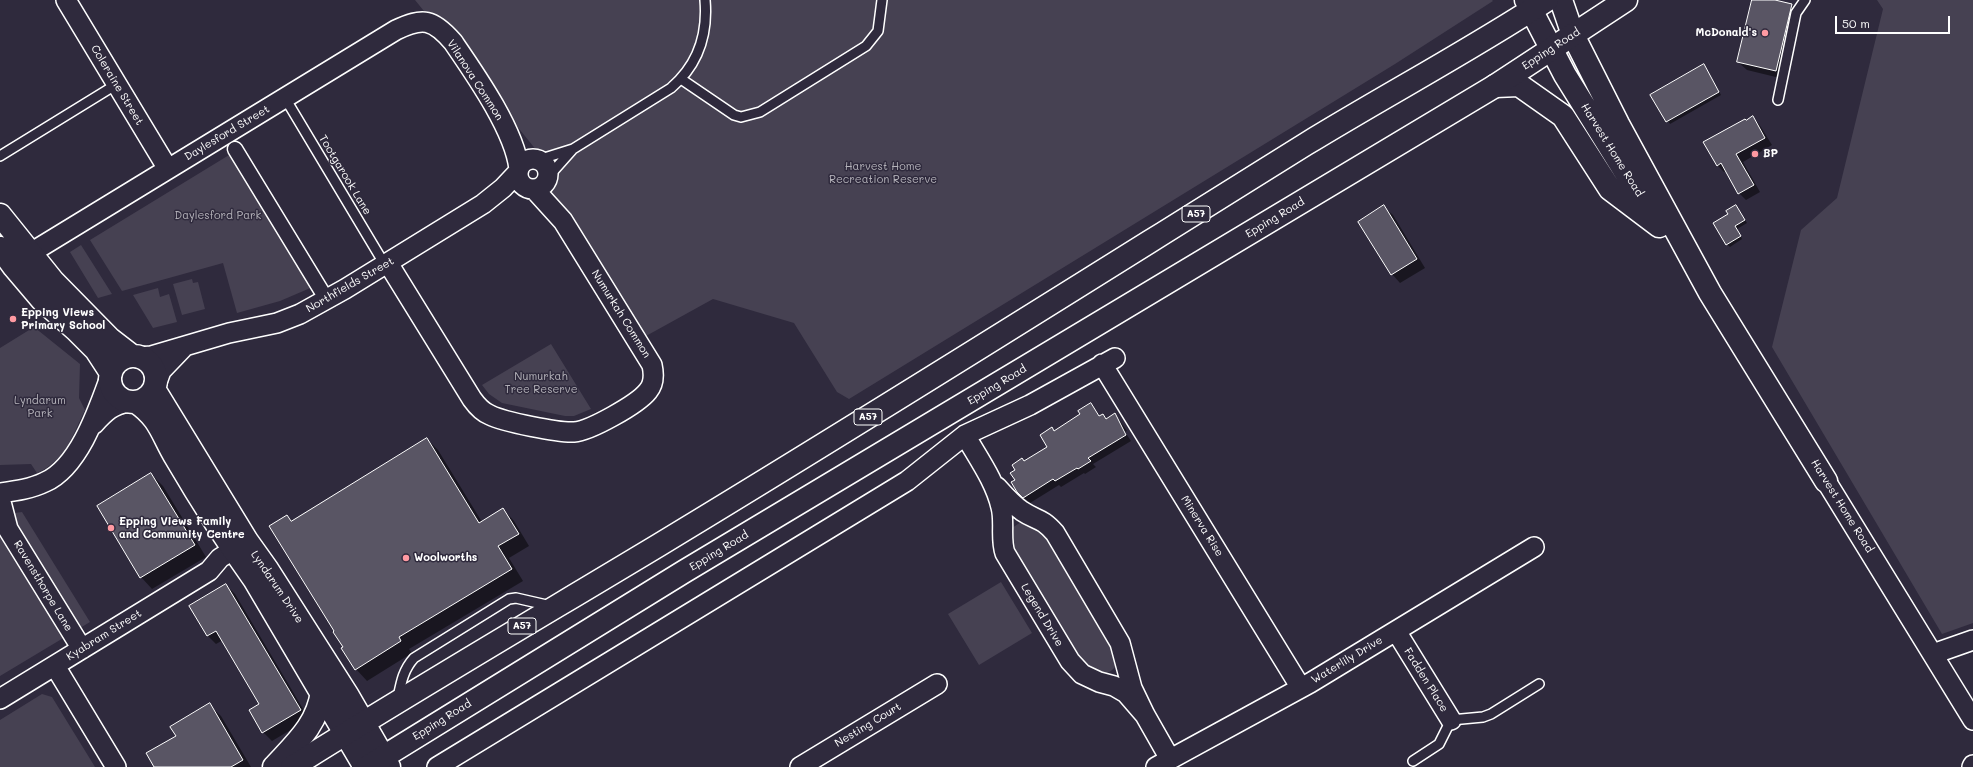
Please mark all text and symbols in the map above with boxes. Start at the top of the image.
scale bar [1837,8,1952,34]
text: 50 m [1842,15,1870,31]
street label: Epping Road [1519,25,1583,73]
place label: McDonald's [1695,26,1757,40]
marker: McDonald's [1760,28,1770,38]
street label: Vilanova Common [444,37,506,123]
street label: Coleraine Street [88,43,146,127]
street label: Harvest Home Road [1578,101,1646,199]
street label: Daylesford Street [182,102,272,164]
street label: Tootgarook Lane [316,133,374,217]
place label: BP [1763,147,1778,161]
marker: BP [1750,149,1760,159]
park label: Harvest Home Recreation Reserve [829,160,937,186]
street label: Epping Road [1243,195,1307,241]
road number: A57 [1182,206,1210,222]
park label: Daylesford Park [175,209,261,223]
street label: Northfields Street [304,254,396,316]
street label: Numurkah Common [589,268,653,360]
place label: Epping Views Primary School [21,306,105,332]
marker: Epping Views Primary School [8,314,18,324]
street label: Epping Road [965,362,1029,408]
park label: Numurkah Tree Reserve [505,370,577,396]
park label: Lyndarum Park [14,394,66,420]
road number: A57 [854,409,882,425]
street label: Harvest Home Road [1808,457,1876,555]
street label: Minerva Rise [1178,493,1226,559]
place label: Epping Views Family and Community Centre [119,515,245,541]
marker: Epping Views Family and Community Centre [106,523,116,533]
street label: Epping Road [687,528,751,574]
street label: Ravensthorpe Lane [11,538,75,634]
street label: Lyndarum Drive [248,548,306,626]
place label: Woolworths [414,551,477,565]
marker: Woolworths [401,553,411,563]
street label: Legend Drive [1018,581,1066,649]
street label: Kyabram Street [64,607,144,663]
road number: A57 [508,618,536,634]
street label: Waterlily Drive [1309,634,1385,686]
street label: Fadden Place [1401,646,1451,714]
street label: Epping Road [410,697,474,743]
street label: Nesting Court [832,700,904,750]

